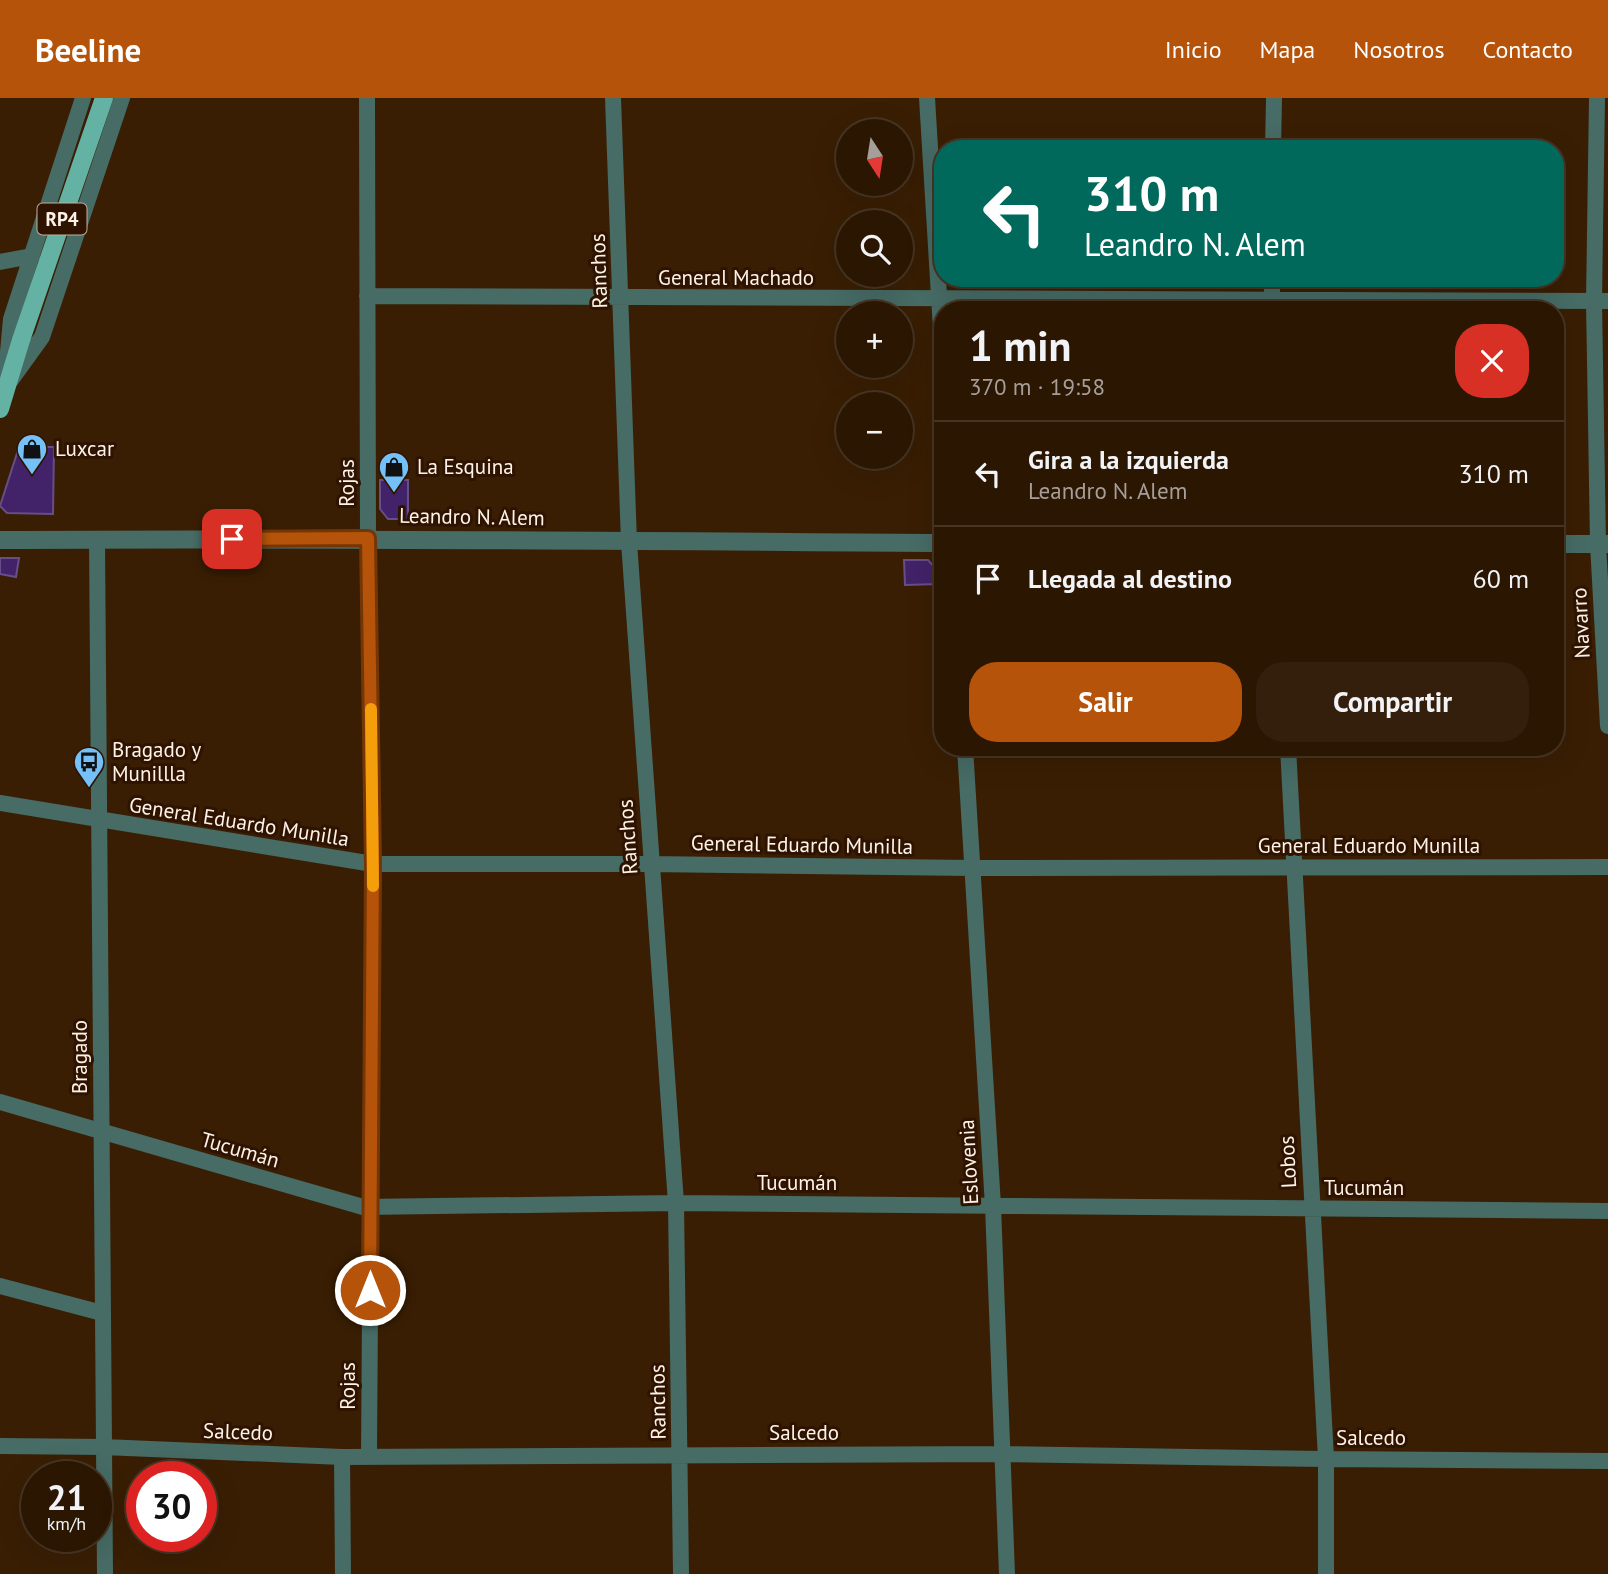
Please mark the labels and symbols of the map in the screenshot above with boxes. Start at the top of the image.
north arrow [836,119,914,196]
road number: RP4 [38,203,86,234]
street label: Ranchos [584,233,613,309]
street label: General Machado [658,264,814,291]
shop icon: Luxcar [15,432,49,476]
place label: Luxcar [55,435,114,462]
shop icon: La Esquina [377,450,411,494]
place label: La Esquina [417,453,514,480]
street label: Rojas [333,459,360,507]
street label: Leandro N. Alem [399,502,545,531]
pin [202,509,262,569]
street label: Navarro [1565,587,1596,659]
place label: Bragado y Munillla [112,736,201,787]
bus stop icon: Bragado y Munillla [72,745,106,789]
street label: General Eduardo Munilla [127,791,351,852]
street label: Ranchos [611,799,644,876]
street label: General Eduardo Munilla [691,829,913,860]
street label: General Eduardo Munilla [1258,832,1480,859]
street label: Bragado [66,1020,93,1094]
street label: Eslovenia [953,1119,984,1205]
street label: Tucumán [198,1125,283,1174]
street label: Lobos [1273,1135,1302,1189]
street label: Tucumán [757,1169,837,1196]
street label: Tucumán [1324,1174,1404,1201]
position arrow [333,1253,407,1327]
street label: Rojas [334,1362,361,1410]
street label: Ranchos [643,1364,672,1440]
street label: Salcedo [203,1417,273,1446]
street label: Salcedo [769,1419,839,1446]
street label: Salcedo [1336,1424,1406,1451]
speed limit sign: 30 [126,1461,217,1552]

